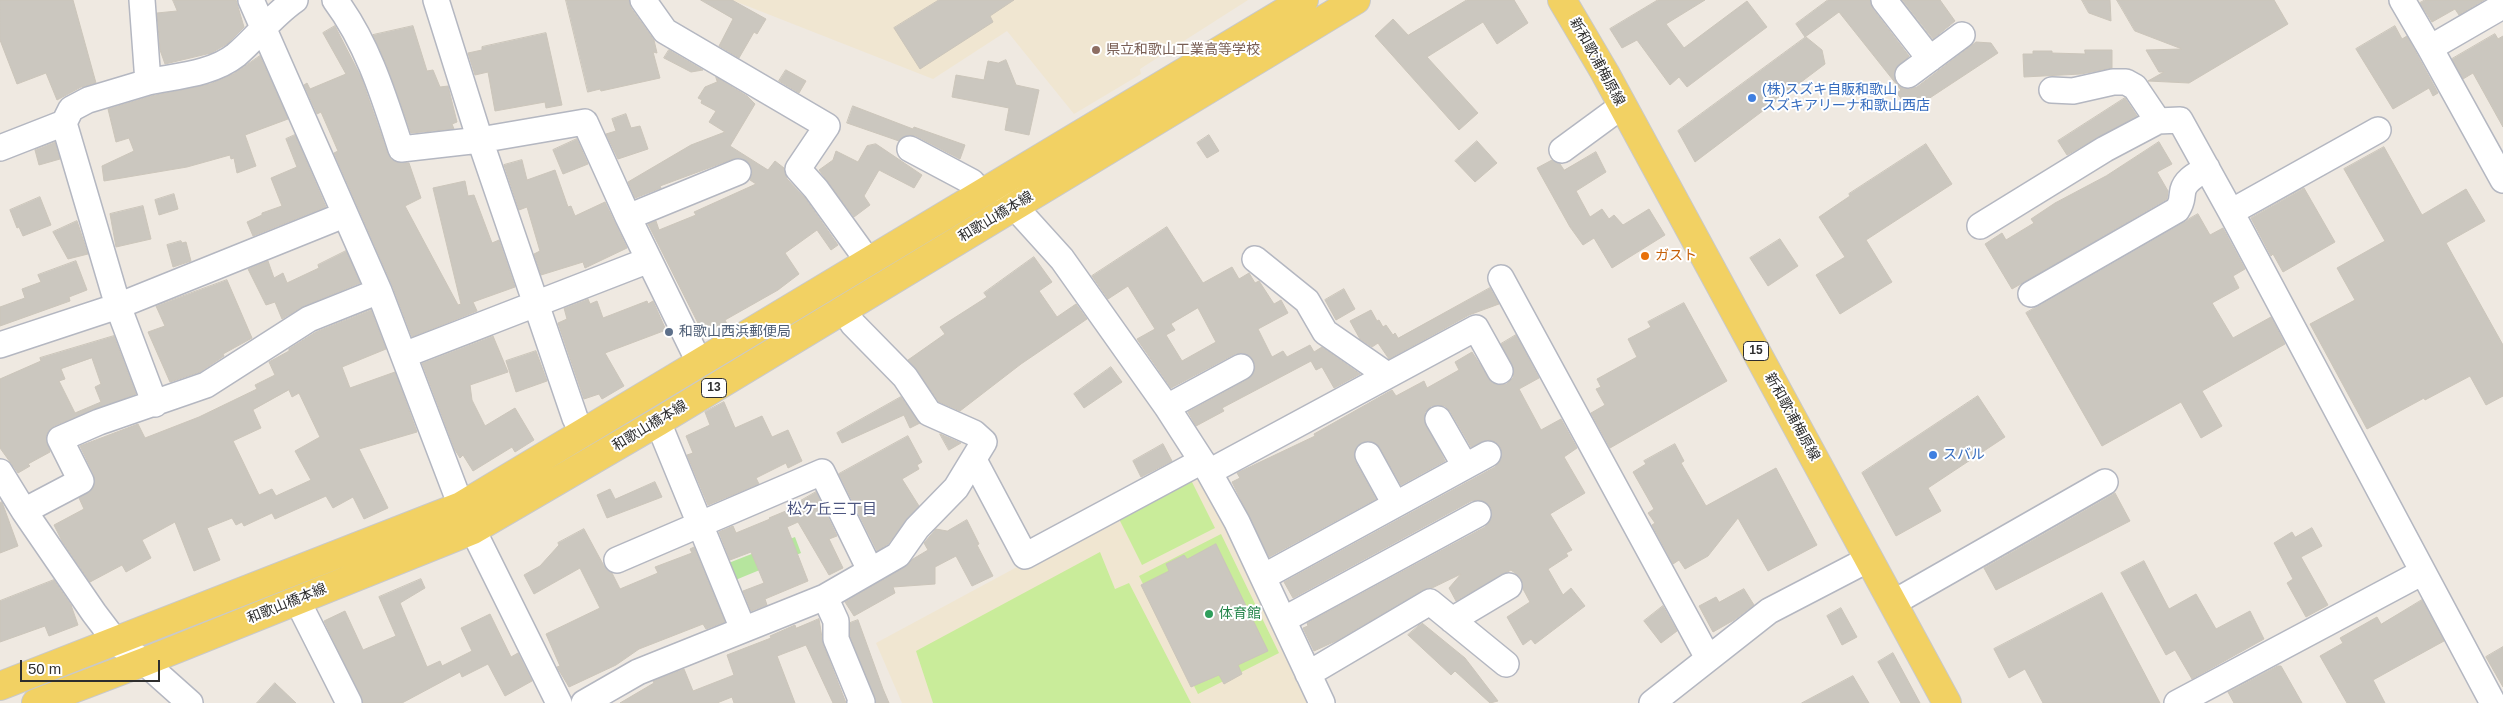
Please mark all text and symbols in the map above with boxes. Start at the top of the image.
street label: 新和歌浦梅原線 [1566,15,1628,109]
place label: 県立和歌山工業高等学校 [1106,42,1260,58]
marker: 県立和歌山工業高等学校 [1090,44,1102,56]
place label: (株)スズキ自販和歌山 スズキアリーナ和歌山西店 [1762,82,1930,114]
marker: (株)スズキ自販和歌山 スズキアリーナ和歌山西店 [1746,92,1758,104]
street label: 和歌山橋本線 [956,188,1036,246]
place label: ガスト [1655,248,1697,264]
marker: ガスト [1639,250,1651,262]
place label: 和歌山西浜郵便局 [679,324,791,340]
marker: 和歌山西浜郵便局 [663,326,675,338]
road number: 15 [1744,342,1768,361]
street label: 新和歌浦梅原線 [1761,370,1823,464]
road number: 13 [702,378,726,398]
street label: 和歌山橋本線 [610,397,690,455]
place label: スバル [1943,447,1985,463]
marker: スバル [1927,449,1939,461]
district label: 松ケ丘三丁目 [787,501,877,519]
street label: 和歌山橋本線 [245,580,329,628]
place label: 体育館 [1219,606,1261,622]
marker: 体育館 [1203,608,1215,620]
scale bar [22,650,162,682]
text: 50 m [28,660,61,677]

